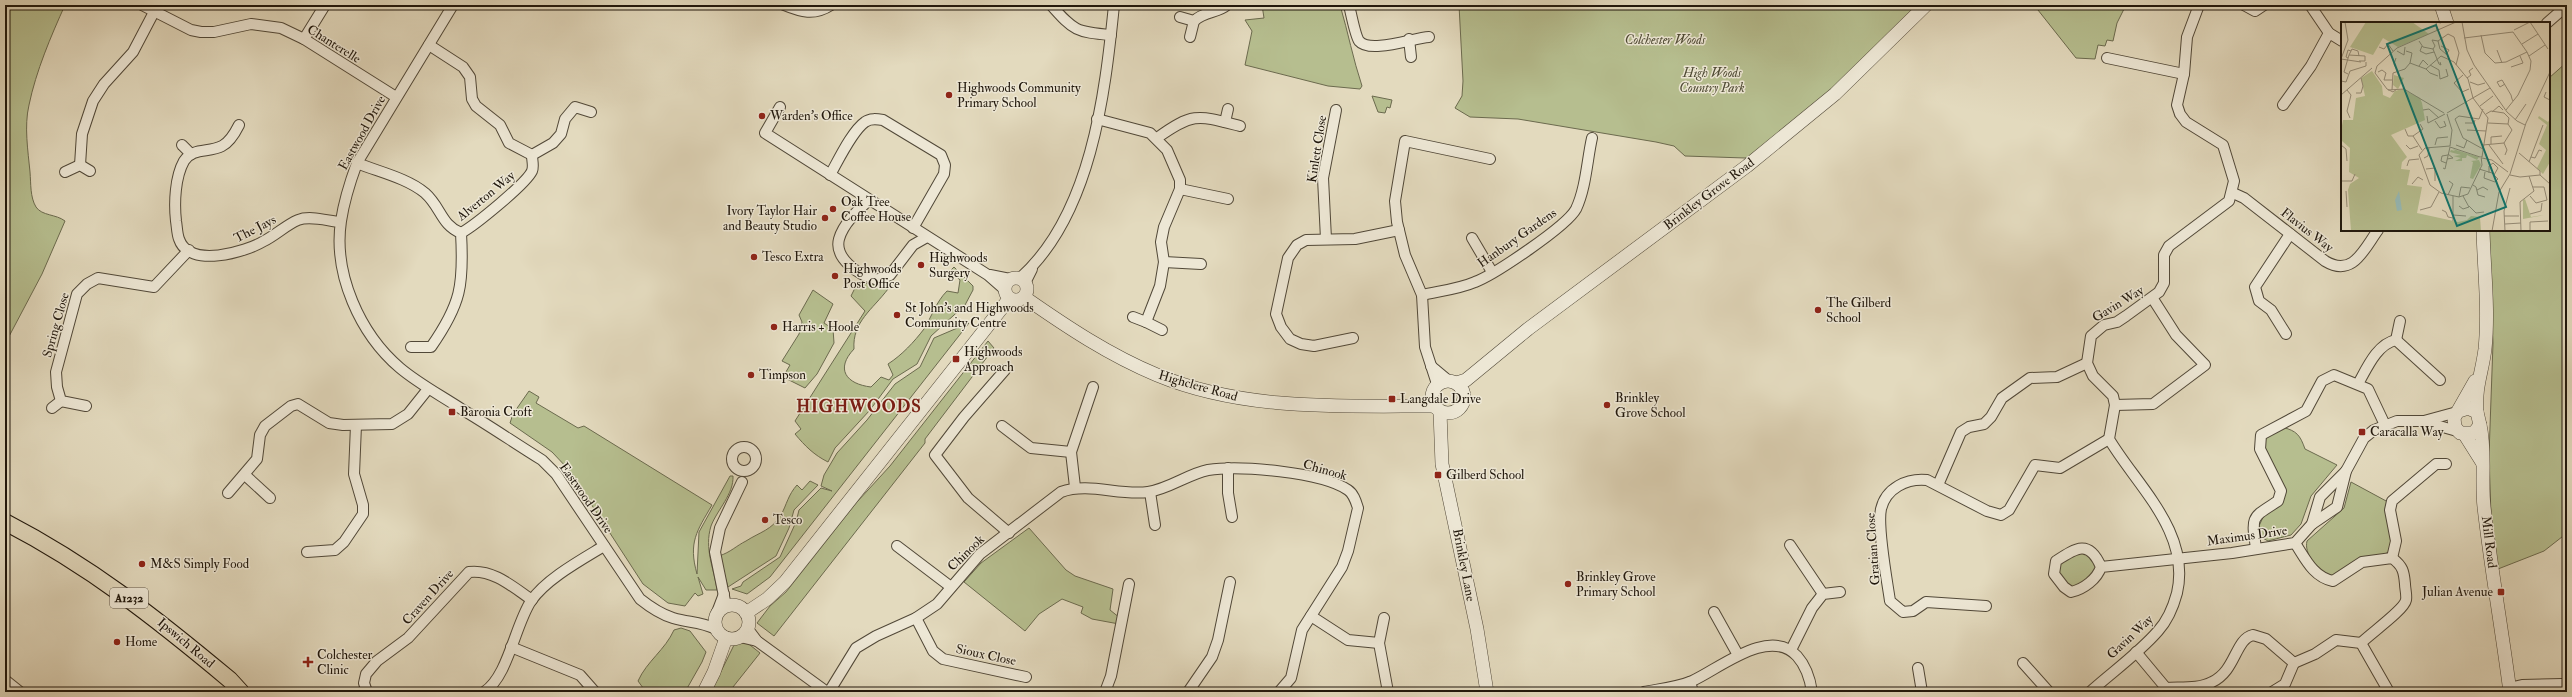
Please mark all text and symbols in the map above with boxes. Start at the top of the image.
street label: Chanterelle [304,21,364,67]
inset map [2341,22,2550,231]
park label: Colchester Woods [1625,32,1706,48]
park label: High Woods Country Park [1679,65,1745,96]
place label: Highwoods Community Primary School [957,80,1081,112]
marker: Highwoods Community Primary School [944,90,954,100]
street label: Eastwood Drive [335,92,389,173]
place label: Warden's Office [769,108,853,124]
marker: Warden's Office [757,111,767,121]
street label: Kinlett Close [1304,114,1330,184]
street label: Brinkley Grove Road [1660,154,1759,234]
street label: Alverton Way [453,168,519,226]
place label: Oak Tree Coffee House [841,194,912,225]
place label: Ivory Taylor Hair and Beauty Studio [723,203,817,235]
marker: Oak Tree Coffee House [828,204,838,214]
street label: Hanbury Gardens [1474,204,1561,272]
street label: Flavius Way [2277,204,2337,257]
street label: The Jays [231,211,280,247]
marker: Ivory Taylor Hair and Beauty Studio [820,213,830,223]
place label: Tesco Extra [762,249,824,265]
place label: Highwoods Surgery [929,250,988,282]
marker: Tesco Extra [749,252,759,262]
marker: Highwoods Surgery [916,260,926,270]
place label: Highwoods Post Office [843,261,902,292]
marker: Highwoods Post Office [830,271,840,281]
street label: Gavin Way [2089,282,2148,327]
street label: Spring Close [39,290,74,360]
place label: The Gilberd School [1826,295,1892,326]
place label: St John's and Highwoods Community Centre [905,300,1034,332]
marker: The Gilberd School [1813,305,1823,315]
marker: St John's and Highwoods Community Centre [892,310,902,320]
place label: Harris + Hoole [782,319,860,335]
marker: Harris + Hoole [769,322,779,332]
place label: Highwoods Approach [963,344,1023,376]
marker: Highwoods Approach [951,354,961,364]
place label: Timpson [759,367,806,384]
street label: Highclere Road [1157,367,1240,405]
marker: Timpson [746,370,756,380]
place label: Brinkley Grove School [1615,390,1686,421]
place label: Langdale Drive [1400,391,1481,407]
marker: Langdale Drive [1387,394,1397,404]
district label: HIGHWOODS [796,396,922,417]
marker: Brinkley Grove School [1602,400,1612,410]
place label: Baronia Croft [460,404,532,420]
marker: Baronia Croft [447,407,457,417]
place label: Caracalla Way [2370,424,2444,441]
marker: Caracalla Way [2357,427,2367,437]
street label: Chinook [1301,456,1350,484]
street label: Eastwood Drive [556,460,617,537]
place label: Gilberd School [1446,467,1525,483]
marker: Gilberd School [1433,470,1443,480]
place label: Tesco [773,512,802,528]
street label: Gratian Close [1862,512,1884,586]
marker: Tesco [760,515,770,525]
street label: Mill Road [2478,515,2500,570]
street label: Maximus Drive [2206,522,2289,550]
street label: Brinkley Lane [1448,527,1479,603]
street label: Chinook [944,531,988,574]
place label: M&S Simply Food [150,556,250,573]
marker: M&S Simply Food [137,559,147,569]
street label: Craven Drive [399,565,458,628]
place label: Brinkley Grove Primary School [1576,569,1656,601]
marker: Brinkley Grove Primary School [1563,579,1573,589]
place label: Julian Avenue [2421,584,2494,600]
marker: Julian Avenue [2496,587,2506,597]
road number: A1232 [110,588,148,608]
street label: Gavin Way [2103,611,2157,663]
street label: Ipswich Road [154,615,218,673]
place label: Home [125,634,158,650]
marker: Home [112,637,122,647]
street label: Sioux Close [954,641,1018,669]
place label: Colchester Clinic [317,647,373,678]
marker: Colchester Clinic [302,656,314,668]

